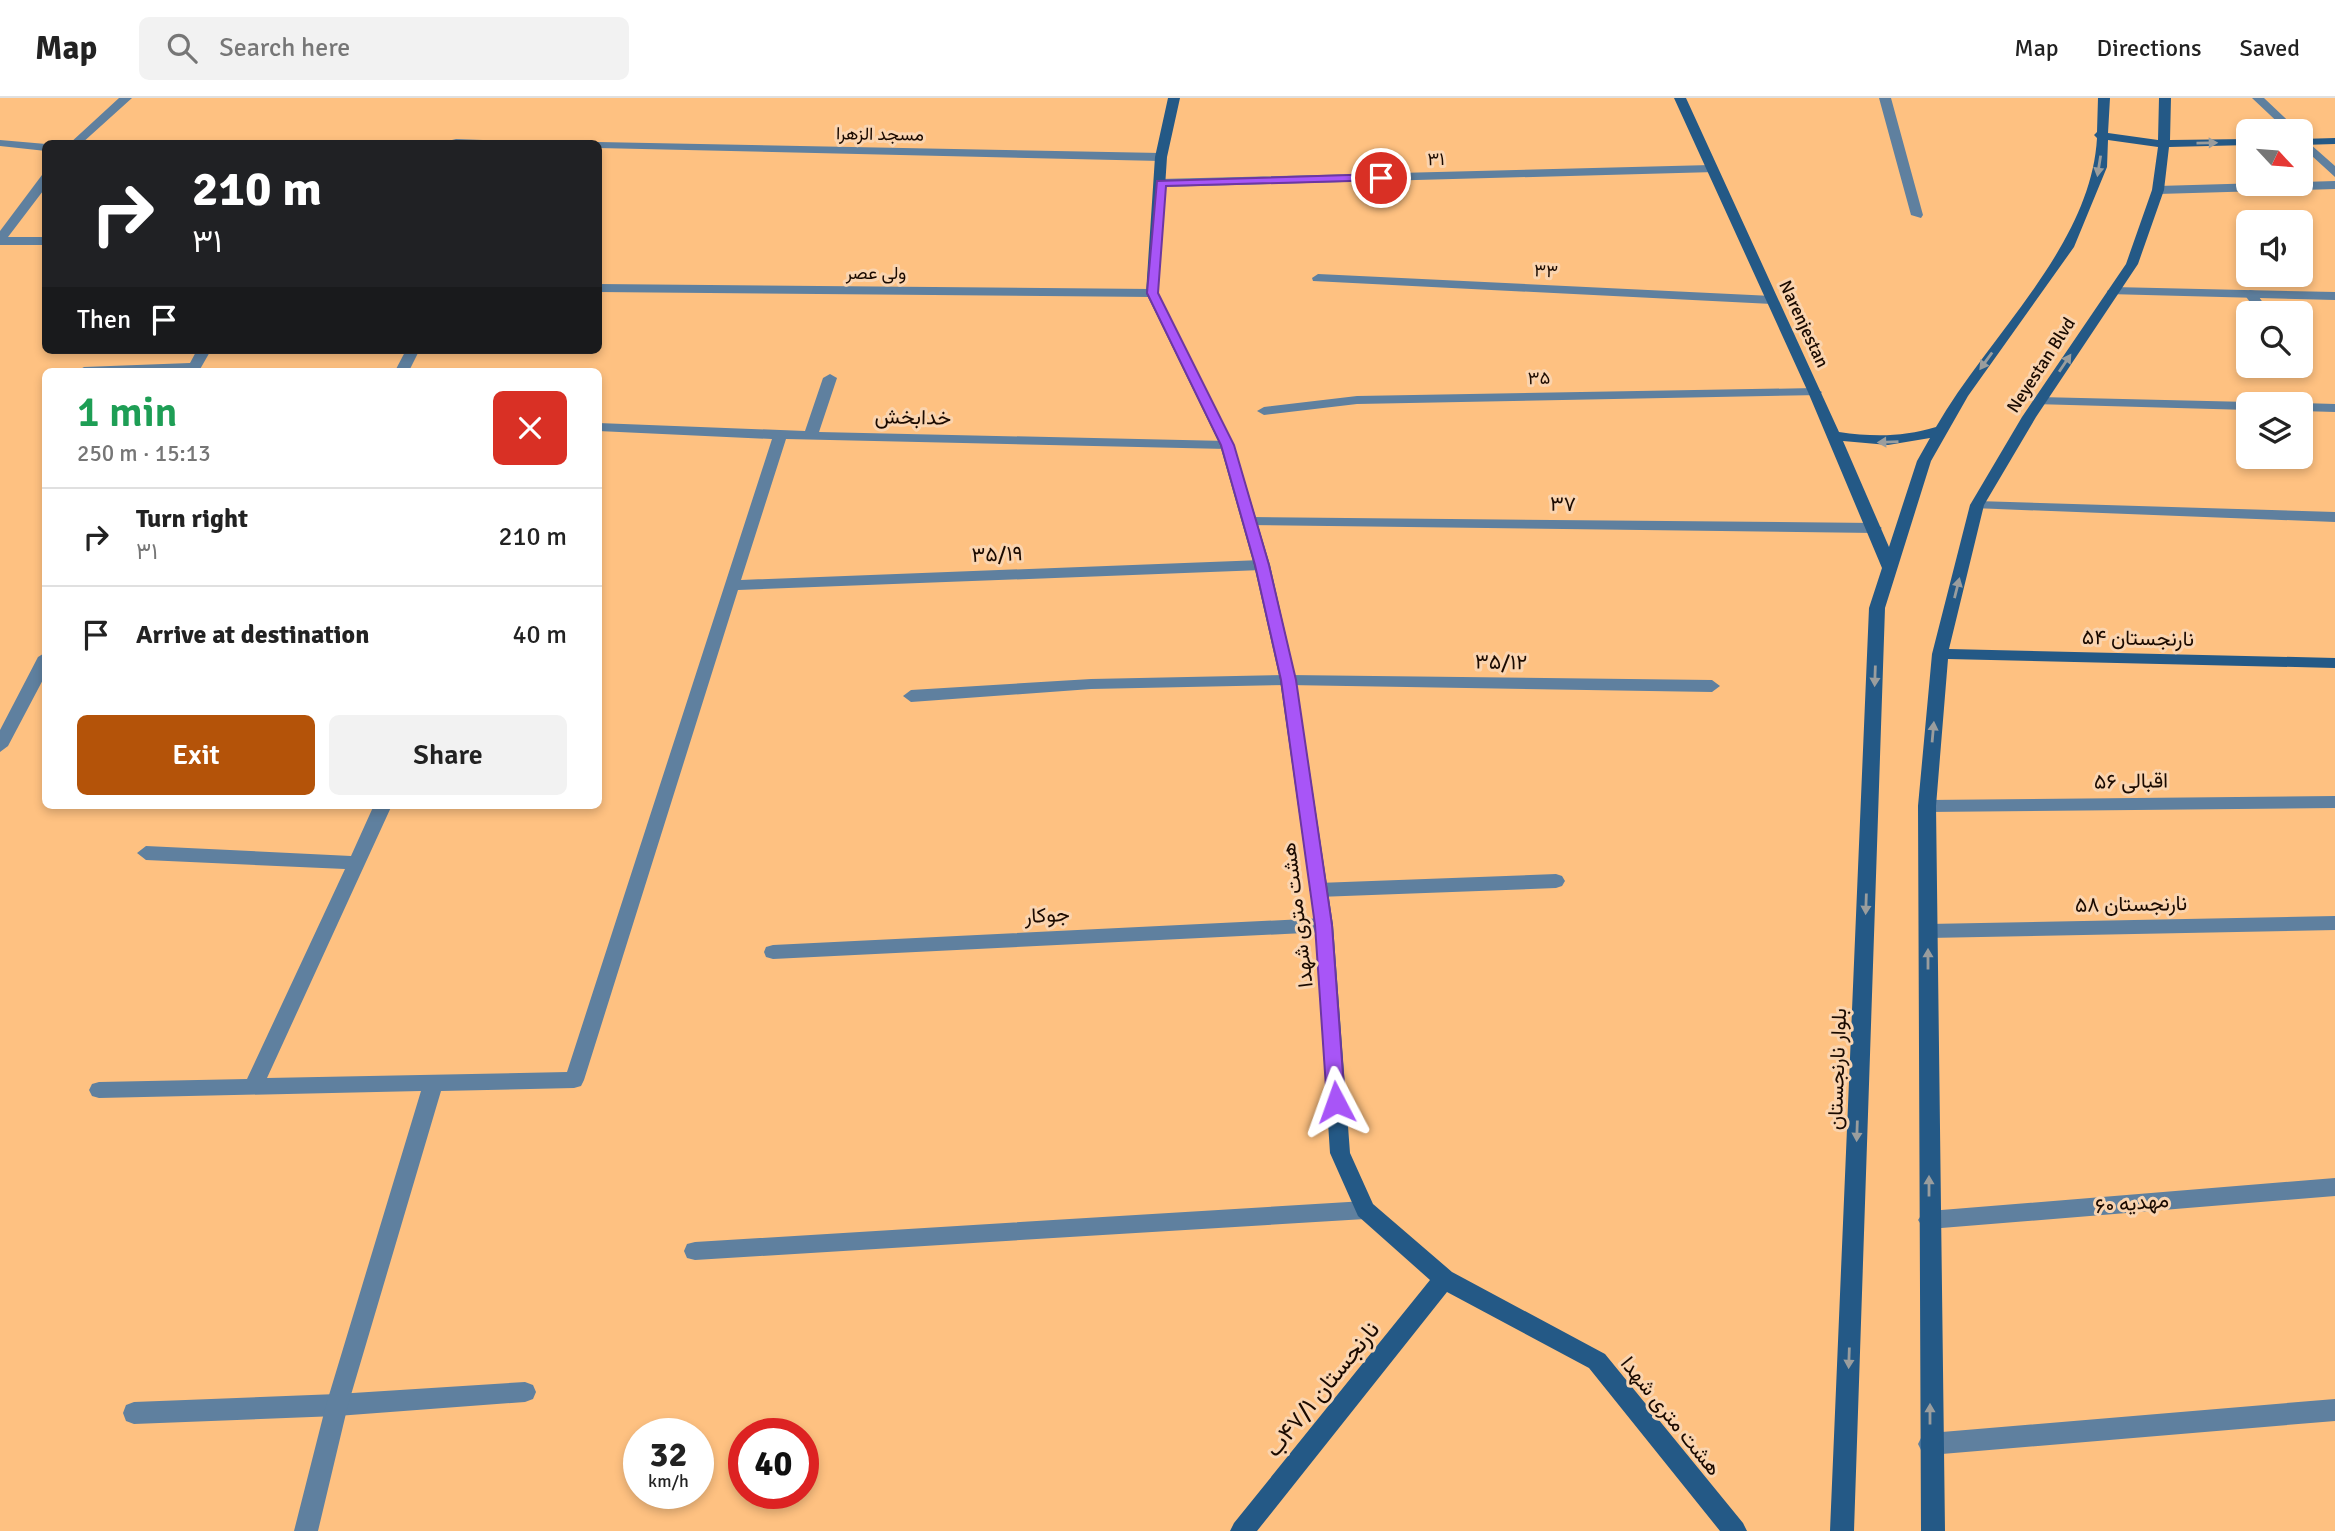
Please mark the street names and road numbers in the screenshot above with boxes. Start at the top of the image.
street label: مسجد الزهرا [836,122,924,146]
street label: ۳۱ [1427,148,1445,170]
street label: ۳۳ [1534,259,1558,283]
street label: ولی عصر [845,262,906,284]
street label: Narenjestan [1774,277,1834,371]
street label: Neyestan Blvd [2002,313,2080,417]
street label: ۳۵ [1528,367,1550,389]
street label: خدابخش [874,403,952,431]
street label: ۳۷ [1550,491,1576,517]
street label: ۳۵/۱۹ [971,540,1023,568]
street label: نارنجستان ۵۴ [2082,624,2194,652]
street label: ۳۵/۱۲ [1475,649,1527,675]
street label: اقبالی ۵۶ [2094,767,2168,795]
street label: هشت متری شهدا [1275,841,1319,989]
street label: نارنجستان ۵۸ [2075,890,2187,918]
street label: جوکار [1023,901,1070,929]
street label: بلوار نارنجستان [1822,1008,1852,1130]
street label: مهدیه ۶۰ [2094,1187,2170,1219]
street label: نارنجستان ۴۷/۱ب [1258,1315,1386,1463]
street label: هشت متری شهدا [1615,1351,1727,1481]

